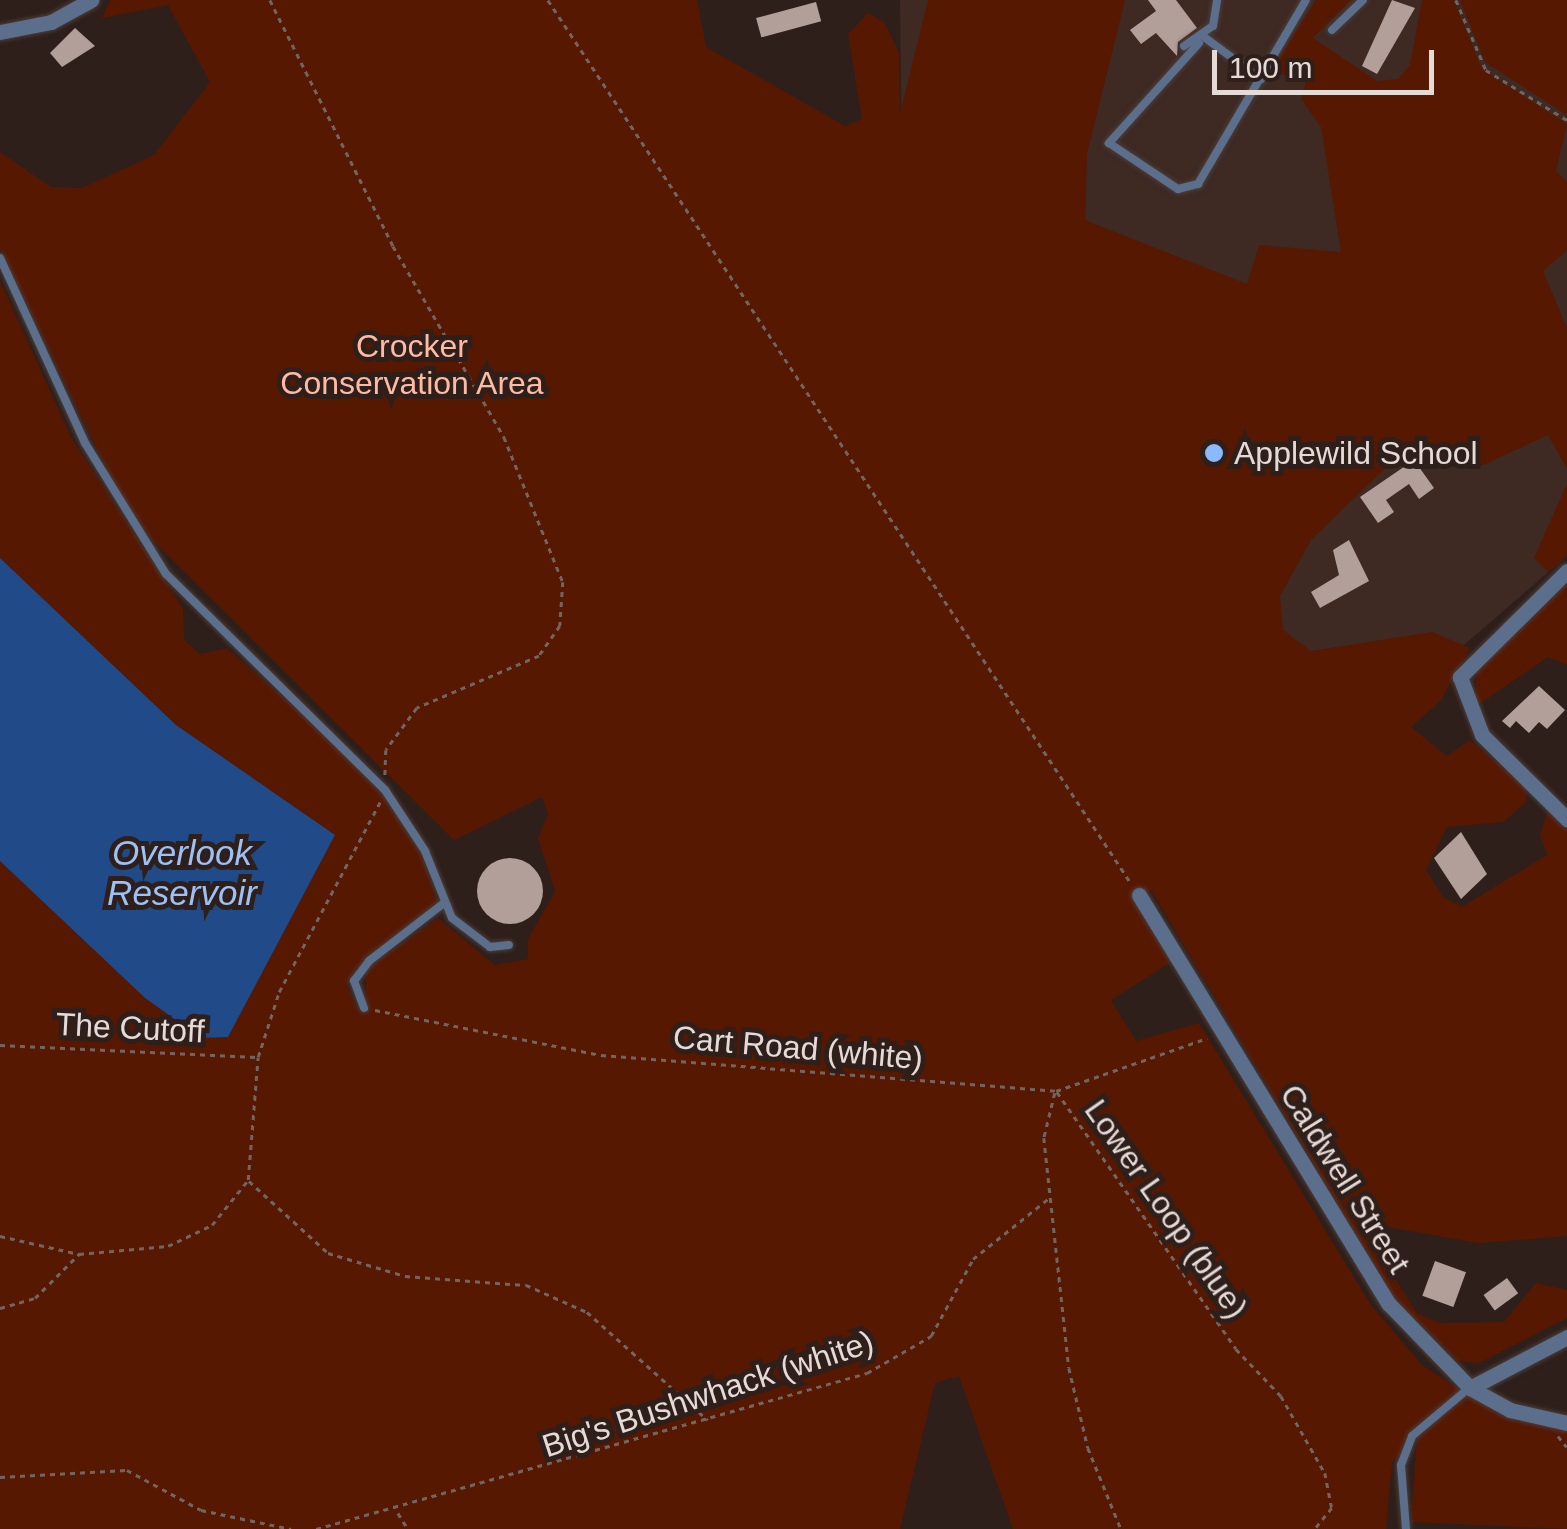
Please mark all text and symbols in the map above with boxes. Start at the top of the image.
scale bar [1217,30,1440,92]
text: 100 m [1229,51,1312,84]
park label: Crocker Conservation Area [279,328,545,403]
place label: Applewild School [1234,434,1478,472]
marker: Applewild School [1203,442,1225,464]
water label: Overlook Reservoir [107,832,257,914]
street label: The Cutoff [55,1005,205,1051]
street label: Cart Road (white) [671,1018,925,1078]
street label: Caldwell Street [1272,1078,1418,1280]
street label: Lower Loop (blue) [1076,1092,1256,1326]
street label: Big's Bushwhack (white) [538,1322,878,1466]

